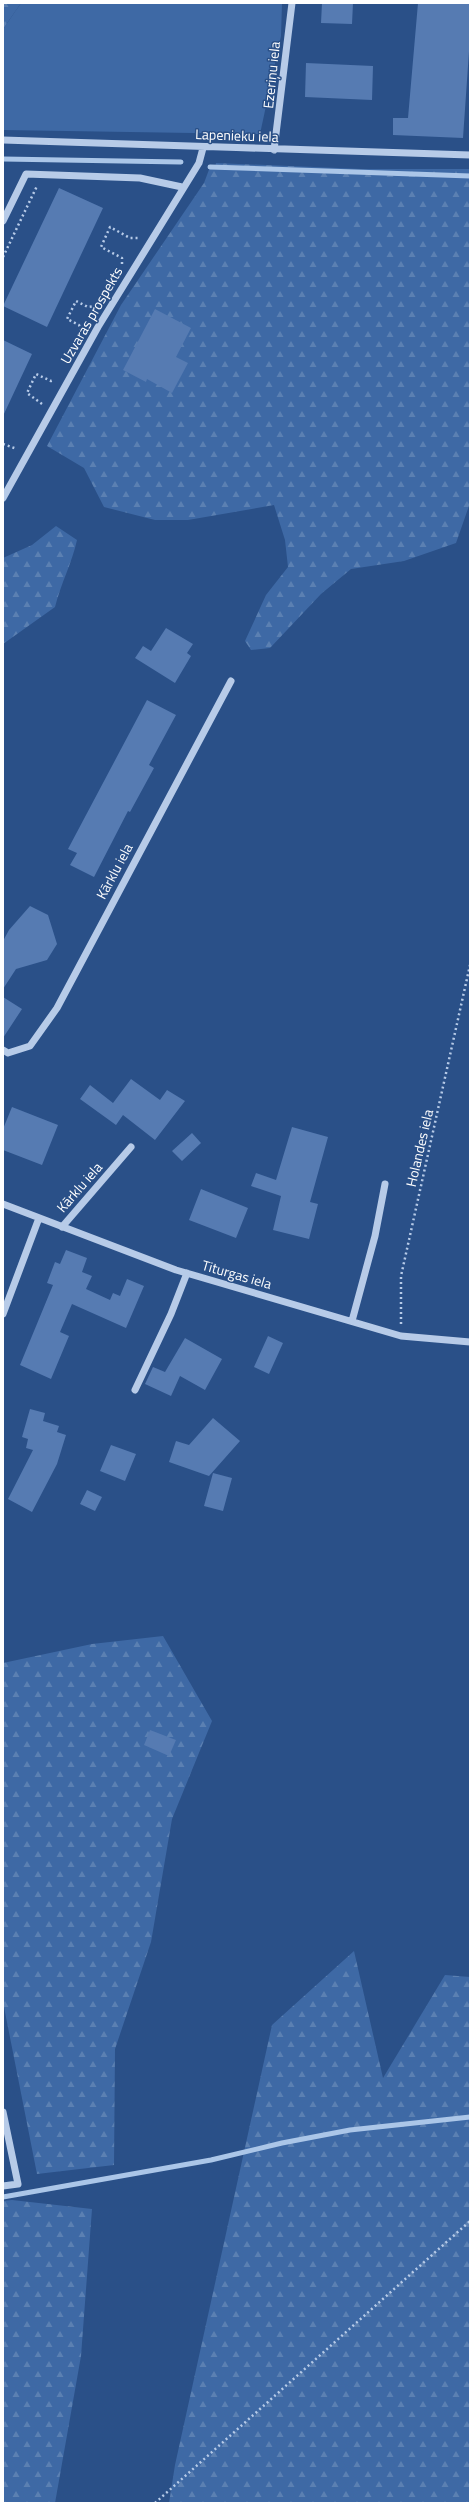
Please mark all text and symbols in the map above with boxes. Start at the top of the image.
street label: Ezeriņu iela [257,40,285,110]
street label: Lapenieku iela [195,123,279,147]
street label: Uzvaras prospekts [55,263,127,367]
street label: Kārklu iela [90,839,138,903]
street label: Holandes iela [400,1107,438,1189]
street label: Kārklu iela [51,1157,107,1217]
street label: Titurgas iela [200,1254,274,1294]

